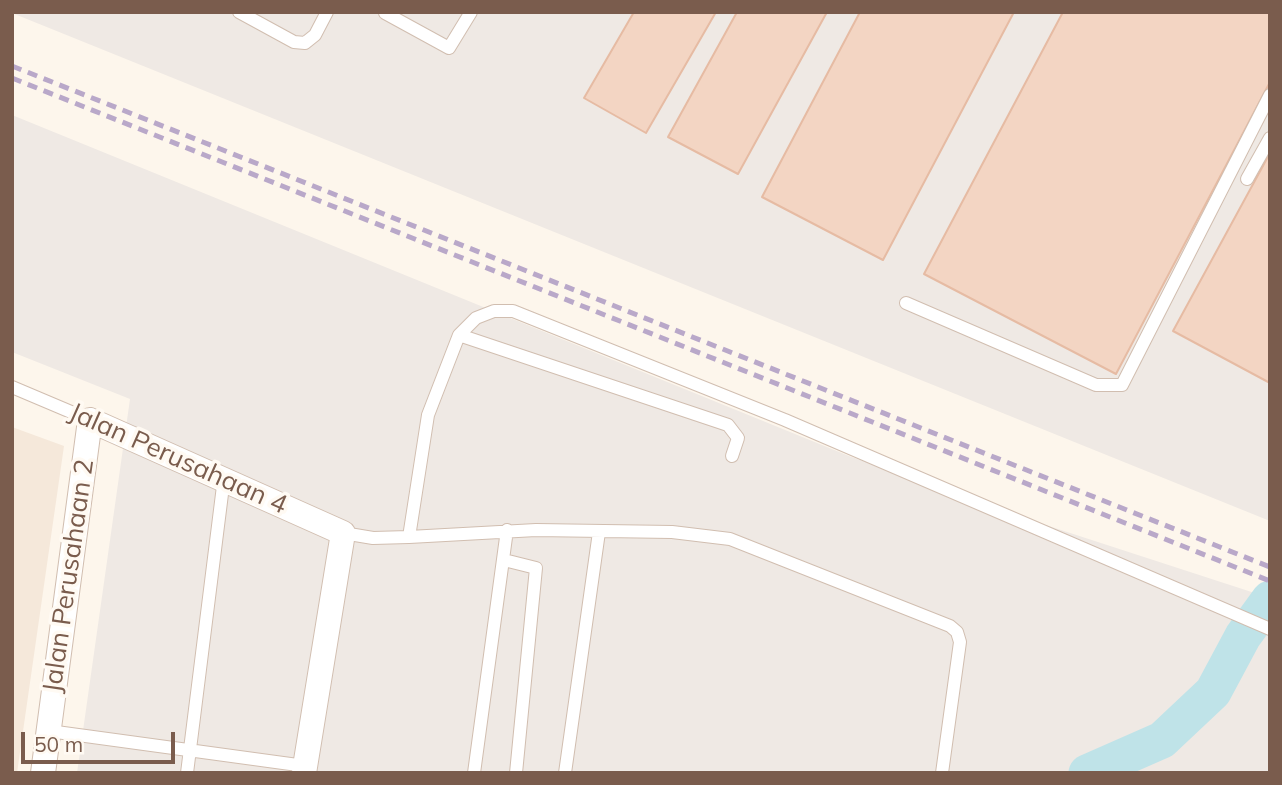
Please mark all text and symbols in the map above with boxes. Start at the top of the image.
street label: Jalan Perusahaan 4 [64,397,292,521]
street label: Jalan Perusahaan 2 [37,457,101,695]
scale bar [24,718,178,762]
text: 50 m [34,731,83,757]

